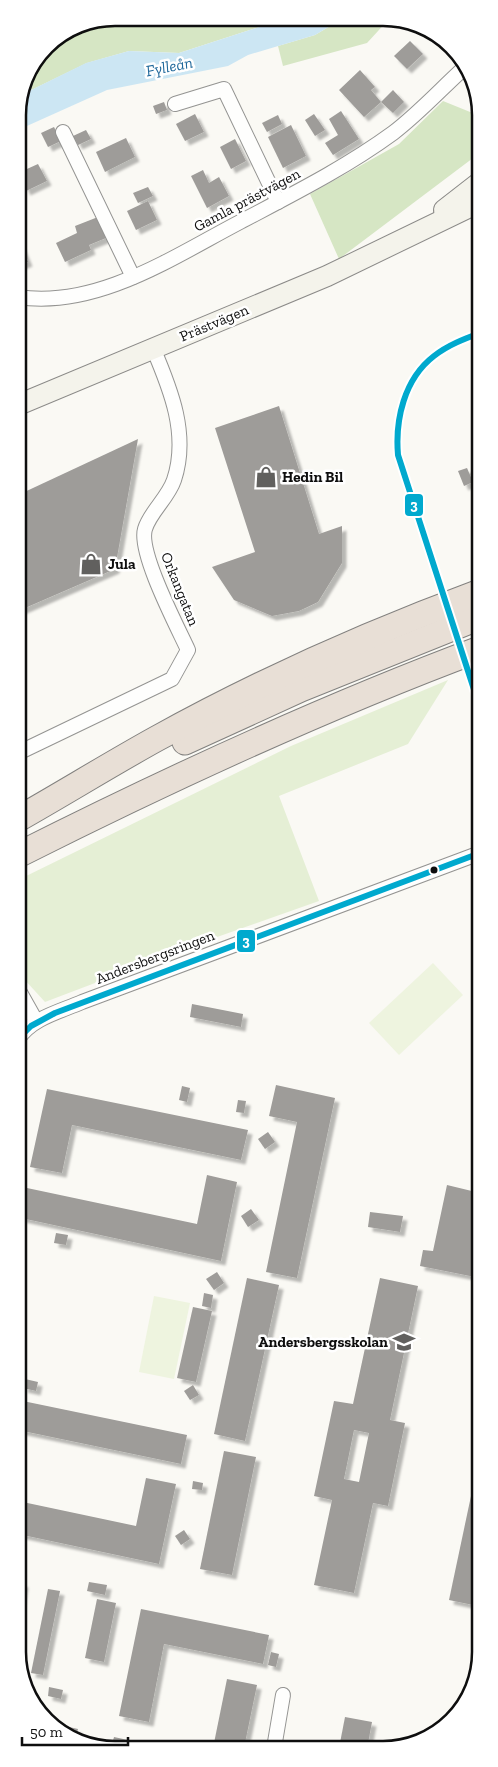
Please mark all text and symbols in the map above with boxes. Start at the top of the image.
water label: Fylleån [144,53,194,80]
street label: Gamla prästvägen [191,164,304,236]
street label: Prästvägen [177,300,251,346]
shop icon: Hedin Bil [253,464,279,490]
place label: Hedin Bil [282,468,343,486]
line badge: 3 [404,493,424,517]
text: 3 [410,497,418,514]
street label: Orkangatan [157,550,203,629]
shop icon: Jula [78,551,104,577]
place label: Jula [108,555,136,573]
unlabelled marker [429,865,439,875]
street label: Andersbergsringen [93,926,217,988]
line badge: 3 [236,929,256,953]
text: 3 [242,933,250,950]
school or university icon: Andersbergsskolan [391,1329,417,1355]
place label: Andersbergsskolan [258,1333,388,1351]
scale bar [22,1714,129,1746]
text: 50 m [30,1723,63,1741]

